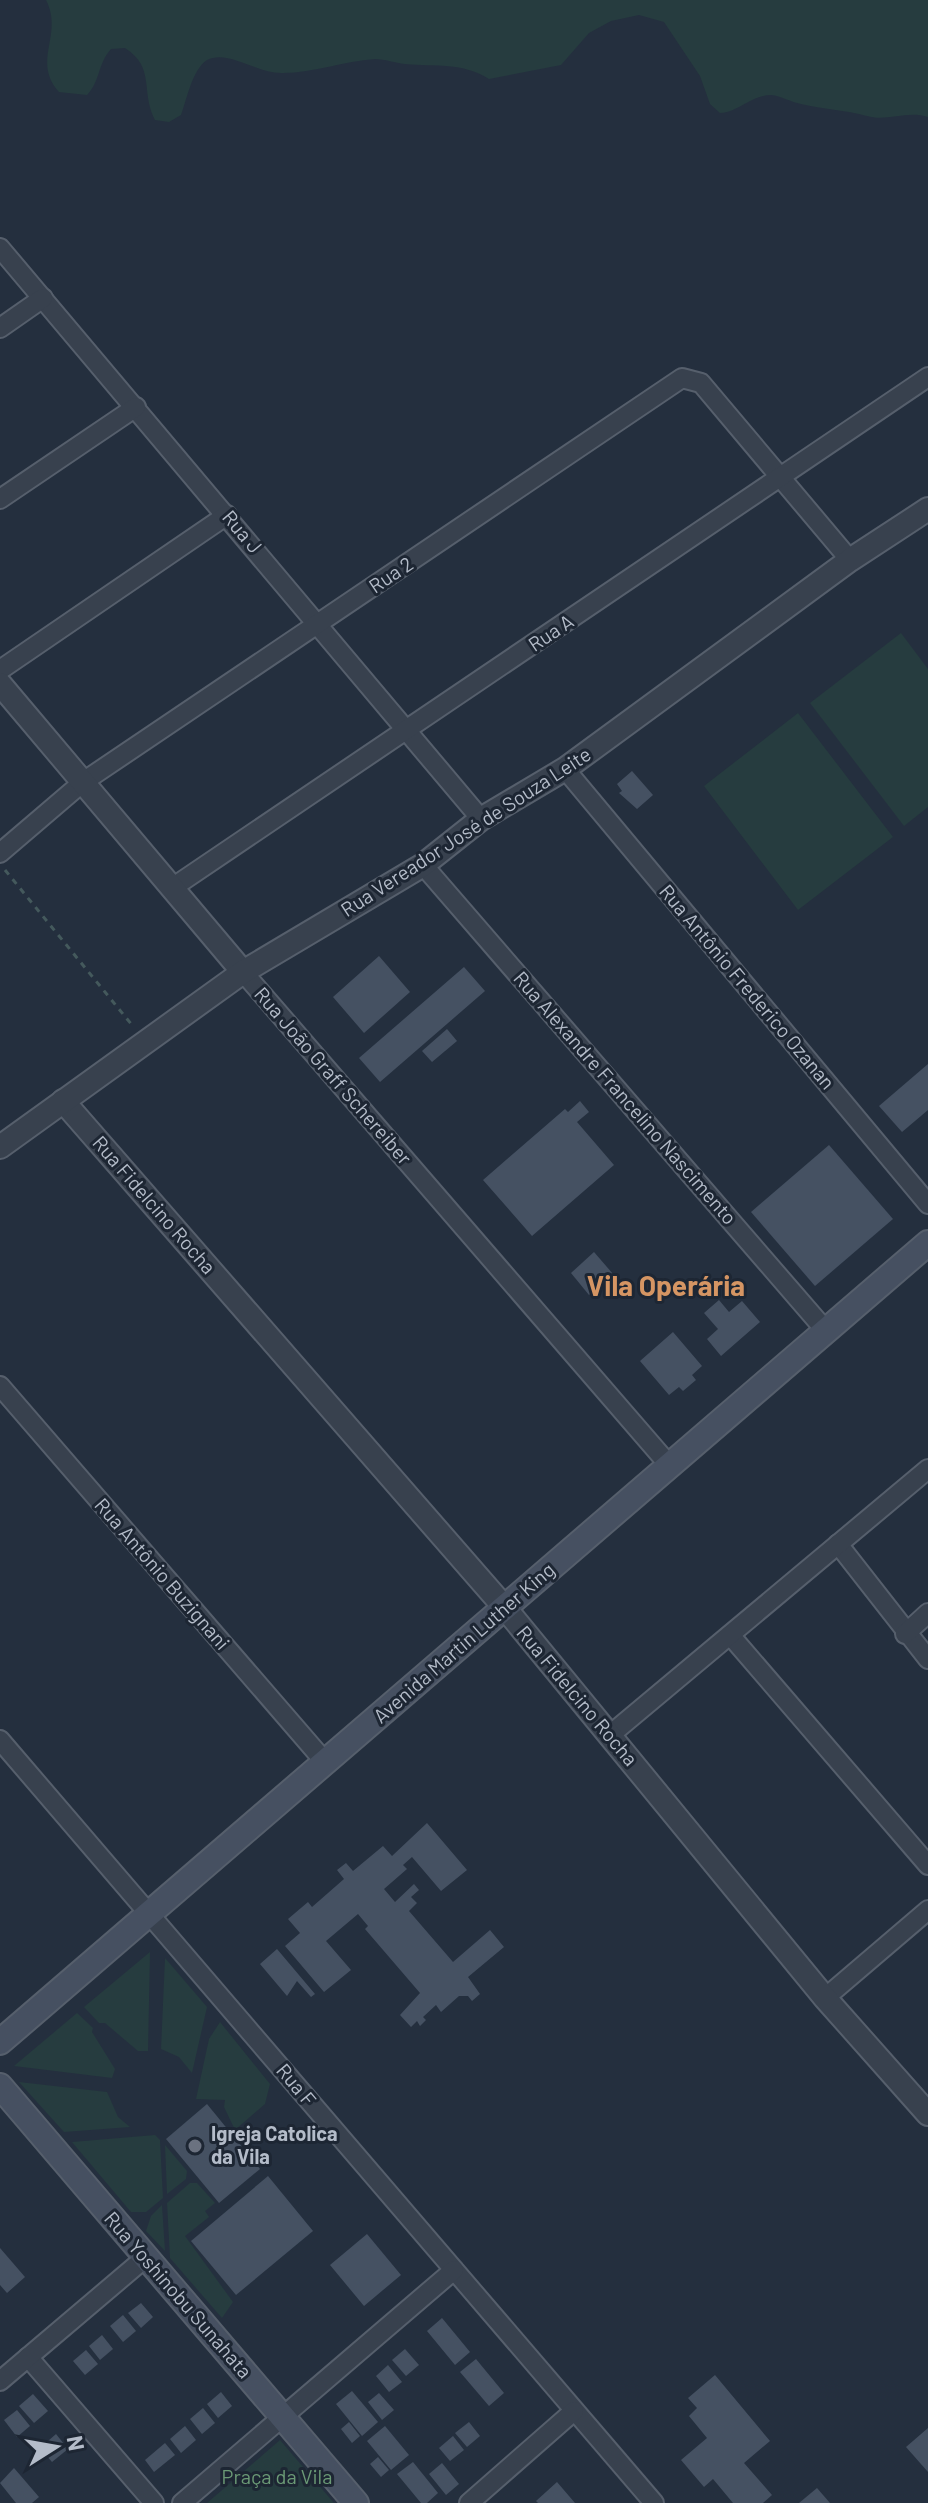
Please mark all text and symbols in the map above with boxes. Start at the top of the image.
street label: Rua J [218,505,268,558]
street label: Rua 2 [364,551,417,598]
street label: Rua A [523,608,578,656]
street label: Rua Vereador José de Souza Leite [336,741,595,921]
street label: Rua Antônio Frederico Ozanan [655,879,841,1094]
street label: Rua Alexandre Francelino Nascimento [509,966,742,1229]
street label: Rua João Graff Schereiber [250,982,417,1169]
street label: Rua Fidelcino Rocha [88,1130,221,1278]
district label: Vila Operária [587,1268,745,1302]
street label: Rua Antônio Buzignani [90,1493,235,1654]
street label: Avenida Martin Luther King [368,1557,559,1728]
street label: Rua Fidelcino Rocha [512,1620,643,1770]
street label: Rua F [272,2058,322,2111]
place label: Igreja Catolica da Vila [211,2121,338,2168]
marker: Igreja Catolica da Vila [186,2137,204,2155]
street label: Rua Yoshinobu Sunahata [100,2206,258,2382]
north arrow [16,2407,96,2487]
text: N [62,2433,91,2453]
park label: Praça da Vila [222,2464,332,2488]

